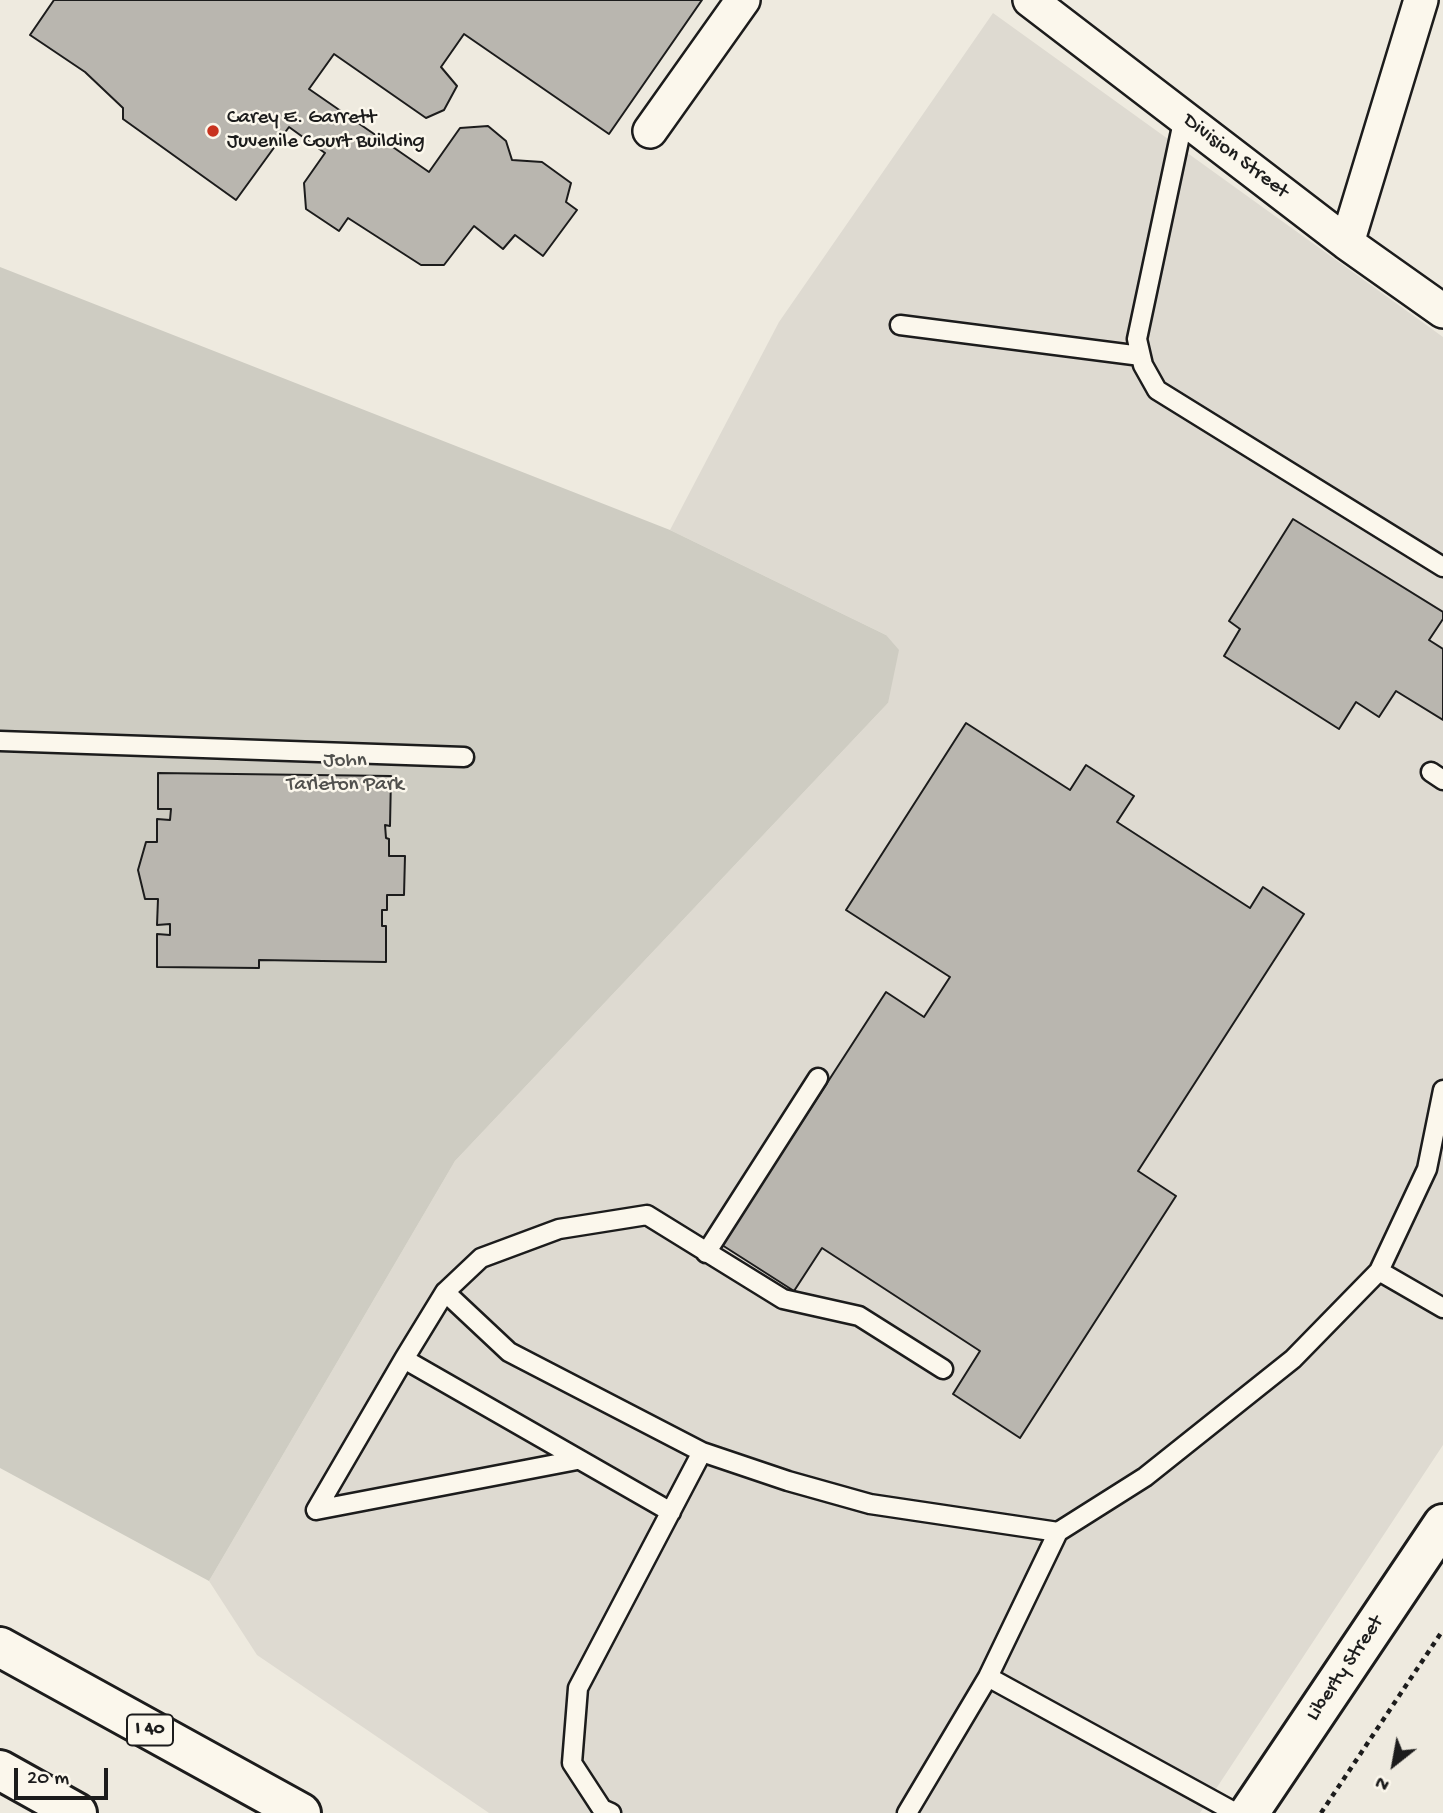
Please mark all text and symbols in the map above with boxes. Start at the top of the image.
place label: Carey E. Garrett Juvenile Court Building [227,106,425,156]
street label: Division Street [1177,109,1293,205]
marker: Carey E. Garrett Juvenile Court Building [205,123,221,139]
park label: John Tarleton Park [286,749,404,799]
street label: Liberty Street [1302,1612,1390,1726]
road number: I 40 [127,1714,173,1746]
north arrow [1359,1729,1429,1799]
scale bar [18,1754,112,1798]
text: 20 m [27,1767,69,1792]
text: N [1372,1769,1394,1795]

